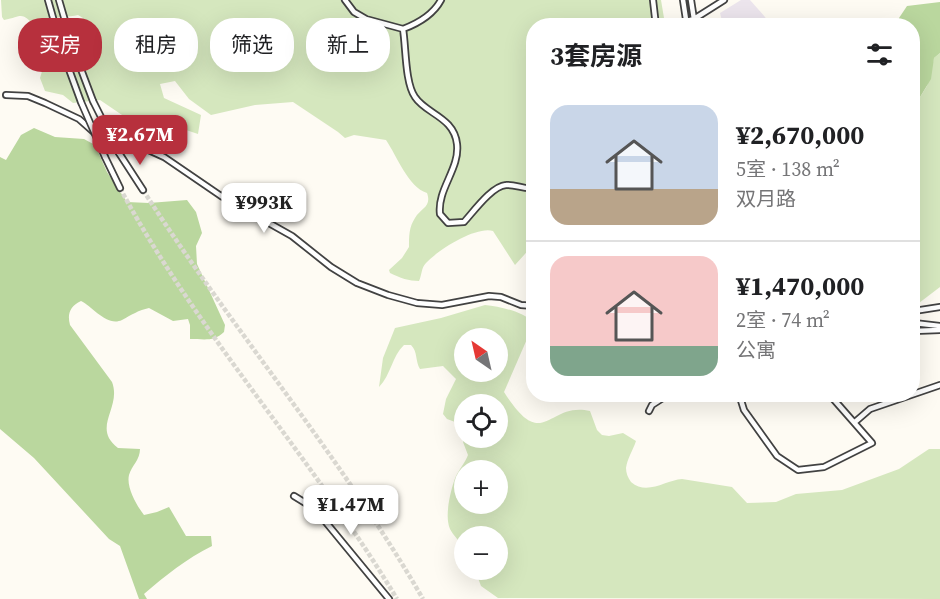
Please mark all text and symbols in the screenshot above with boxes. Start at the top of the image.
chip: 买房 [18,18,102,72]
chip: 租房 [114,18,198,72]
chip: 筛选 [210,18,294,72]
chip: 新上 [306,18,390,72]
text: 3套房源 [550,38,642,74]
icon: filters [863,38,896,71]
pin: ¥2.67M [91,115,189,166]
text: ¥2,670,000 [736,117,864,153]
text: ¥2.67M [106,120,174,148]
icon: home [598,129,670,201]
text: 5室 · 138 m² [736,155,840,183]
pin: ¥993K [222,183,306,234]
text: 双月路 [736,185,796,213]
text: ¥993K [235,188,293,216]
text: ¥1,470,000 [736,268,864,304]
icon: home [598,280,670,352]
text: 2室 · 74 m² [736,306,830,334]
north arrow [454,328,508,382]
map controls [454,328,508,580]
text: 公寓 [736,336,776,364]
button: locate [454,394,508,448]
button: + [454,460,508,514]
pin: ¥1.47M [302,485,400,536]
text: ¥1.47M [317,490,385,518]
button: − [454,526,508,580]

